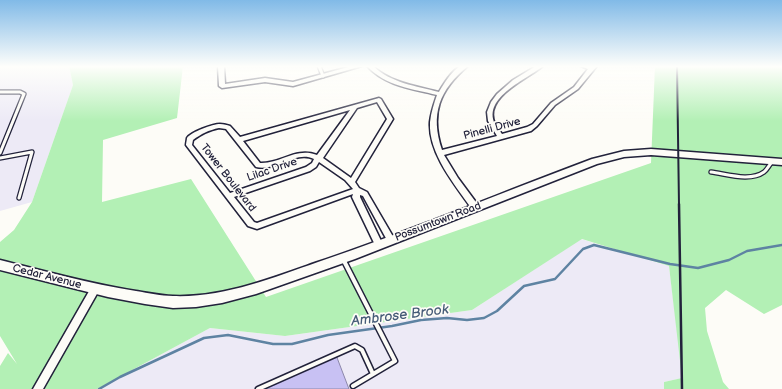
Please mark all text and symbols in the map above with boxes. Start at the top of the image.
street label: Pinelli Drive [462,115,522,143]
street label: Tower Boulevard [197,141,259,215]
street label: Lilac Drive [245,155,299,185]
street label: Possumtown Road [393,199,483,245]
street label: Cedar Avenue [11,262,83,292]
water label: Ambrose Brook [350,302,450,330]

